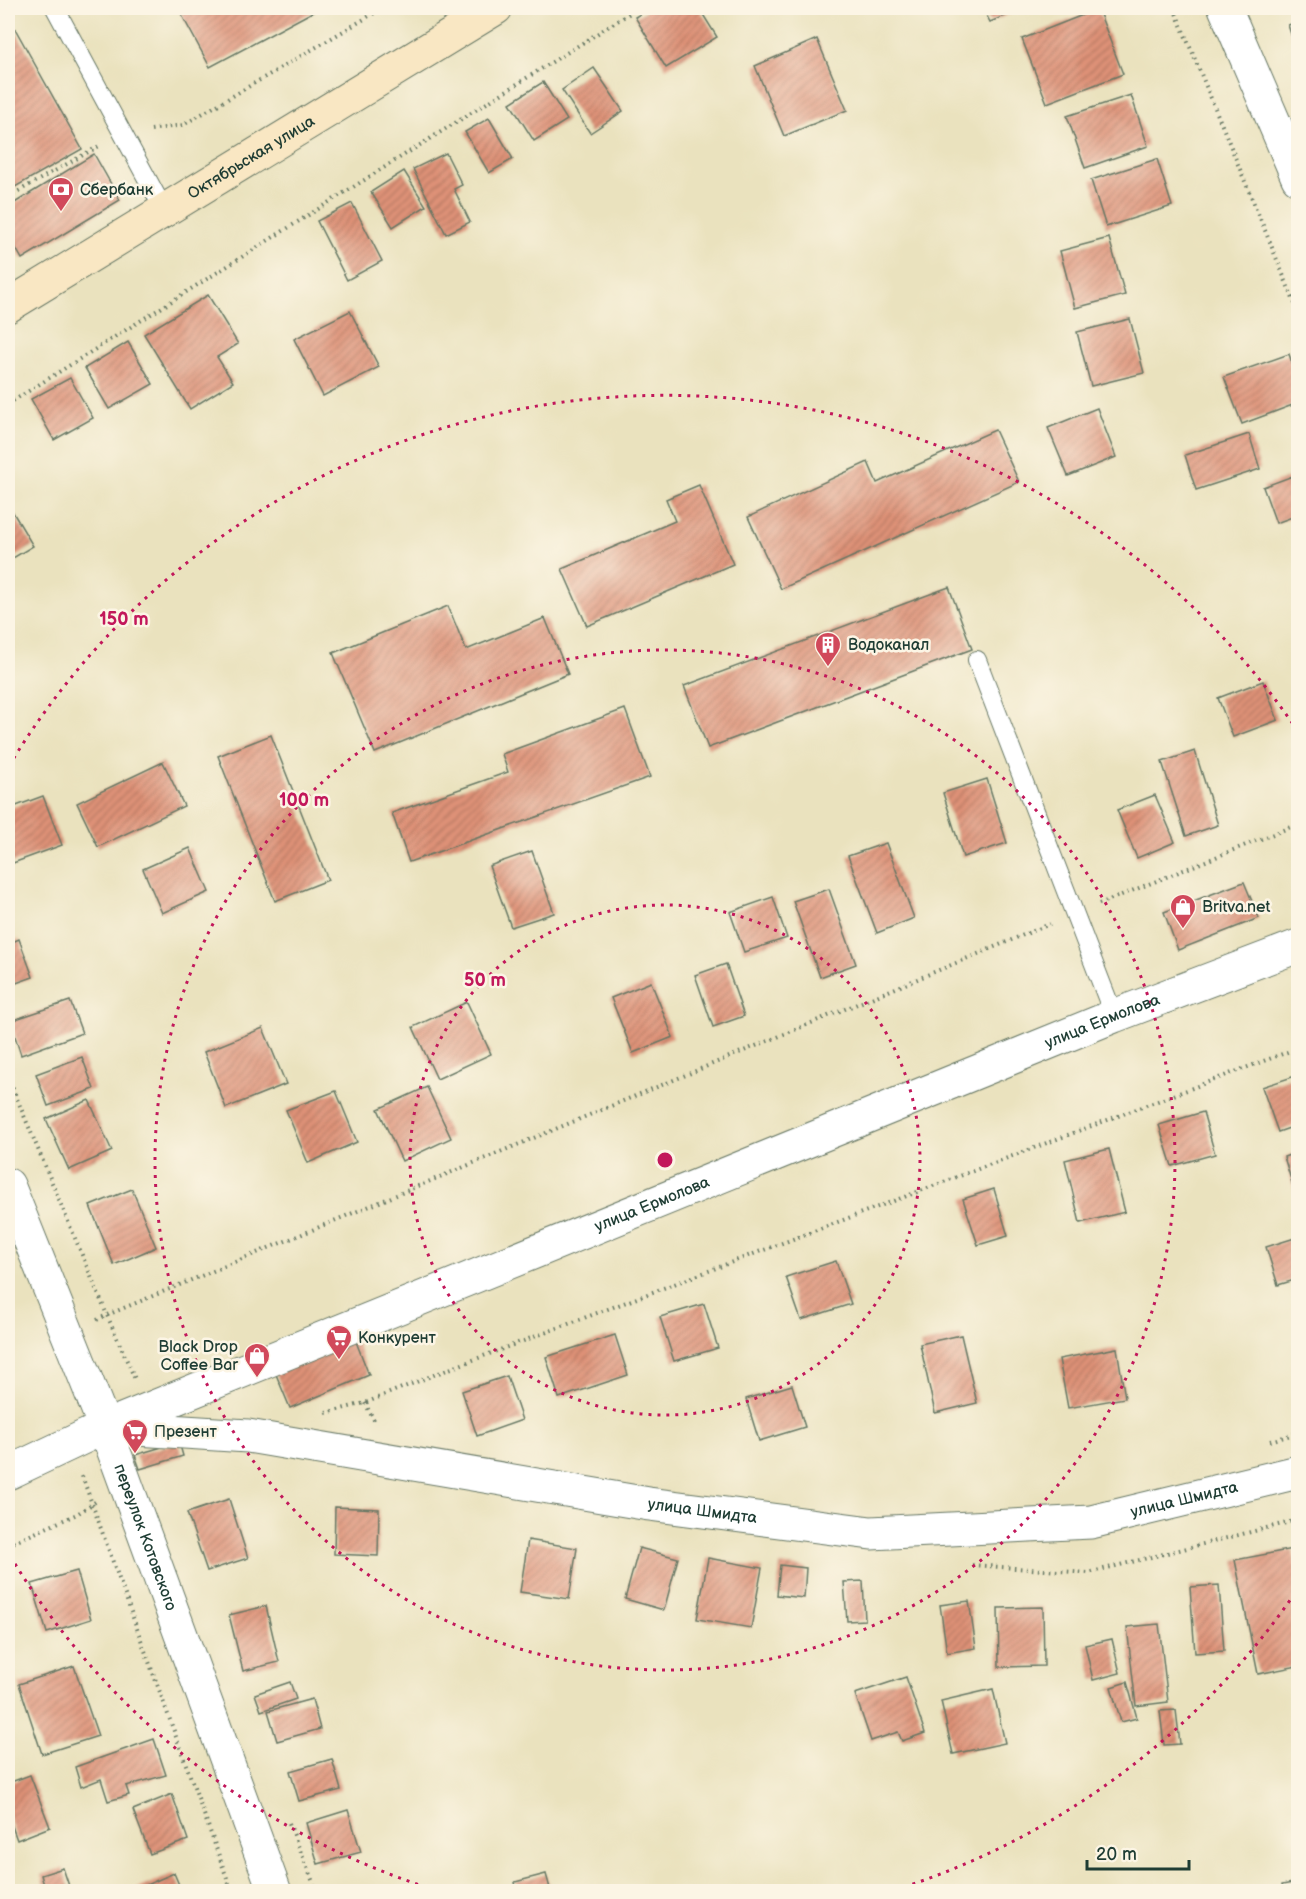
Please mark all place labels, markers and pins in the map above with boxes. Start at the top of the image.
bank icon: Сбербанк [46,175,76,213]
place label: Сбербанк [80,181,154,200]
building icon: Водоканал [813,630,843,668]
place label: Водоканал [848,636,929,655]
shop icon: Britva.net [1168,892,1198,930]
place label: Britva.net [1202,898,1271,917]
centre of rings [655,1150,675,1170]
supermarket icon: Конкурент [324,1323,354,1361]
place label: Конкурент [358,1329,437,1348]
place label: Black Drop Coffee Bar [158,1338,238,1375]
shop icon: Black Drop Coffee Bar [242,1341,272,1379]
supermarket icon: Презент [120,1417,150,1455]
place label: Презент [154,1423,218,1442]

